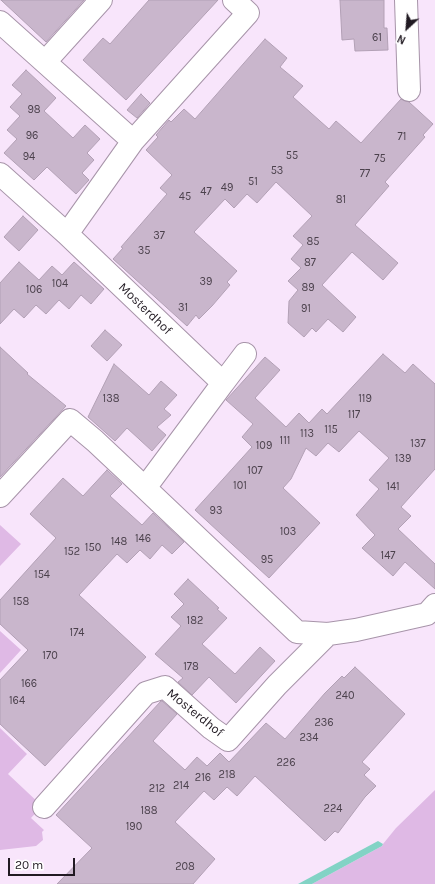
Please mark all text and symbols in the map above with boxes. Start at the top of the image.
north arrow [387,8,427,48]
house number: 61 [372,31,382,45]
text: N [395,32,408,47]
house number: 98 [27,103,41,117]
house number: 96 [26,129,38,143]
house number: 71 [398,130,406,144]
house number: 55 [286,149,298,163]
house number: 94 [23,150,35,164]
house number: 75 [374,152,386,166]
house number: 53 [271,164,283,178]
house number: 77 [360,167,370,181]
house number: 51 [248,175,258,189]
house number: 49 [221,181,233,195]
house number: 47 [200,185,212,199]
house number: 45 [179,190,191,204]
house number: 81 [336,193,346,207]
house number: 37 [153,229,165,243]
house number: 85 [307,235,319,249]
house number: 35 [138,244,150,258]
house number: 87 [304,256,316,270]
house number: 39 [200,275,212,289]
house number: 104 [52,277,68,291]
street label: Mosterdhof [115,280,175,338]
house number: 89 [301,281,315,295]
house number: 106 [26,283,42,297]
house number: 31 [178,301,188,315]
house number: 91 [301,302,311,316]
house number: 138 [103,392,119,406]
house number: 119 [358,392,372,406]
house number: 117 [348,408,360,422]
house number: 115 [324,423,338,437]
house number: 113 [300,427,314,441]
house number: 111 [280,434,290,448]
house number: 137 [410,437,426,451]
house number: 109 [256,439,272,453]
house number: 139 [395,452,411,466]
house number: 107 [247,464,263,478]
house number: 101 [233,479,247,493]
house number: 141 [386,480,400,494]
house number: 93 [210,504,222,518]
house number: 103 [280,525,296,539]
house number: 146 [135,532,151,546]
house number: 148 [111,535,127,549]
house number: 150 [85,541,101,555]
house number: 152 [64,545,80,559]
house number: 147 [381,549,395,563]
house number: 95 [261,553,273,567]
house number: 154 [34,568,50,582]
house number: 158 [13,595,29,609]
house number: 182 [187,614,203,628]
house number: 174 [70,626,84,640]
house number: 170 [42,649,58,663]
house number: 178 [183,660,199,674]
house number: 166 [21,677,37,691]
street label: Mosterdhof [164,685,226,741]
house number: 240 [335,689,355,703]
house number: 164 [9,694,25,708]
house number: 236 [314,716,334,730]
house number: 234 [299,731,319,745]
house number: 226 [276,756,296,770]
house number: 218 [219,768,235,782]
house number: 216 [195,771,211,785]
house number: 214 [173,779,189,793]
house number: 212 [149,782,165,796]
house number: 224 [324,802,342,816]
house number: 188 [140,804,158,818]
house number: 190 [126,820,142,834]
scale bar [10,850,77,876]
text: 20 m [15,858,43,872]
house number: 208 [175,860,195,874]

